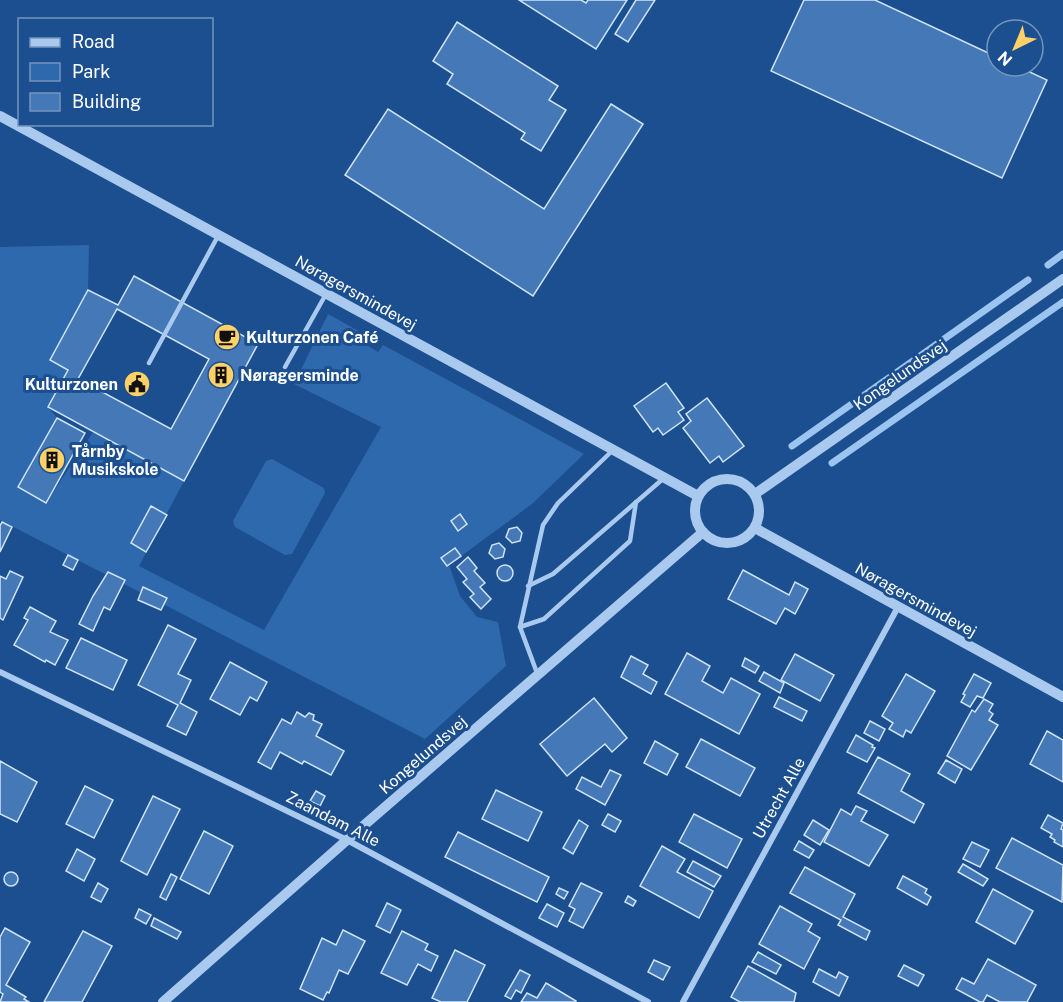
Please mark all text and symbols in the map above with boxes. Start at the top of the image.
legend [18,18,213,126]
north arrow [985,18,1045,78]
text: Road [72,31,115,52]
text: N [994,47,1016,70]
text: Park [72,61,110,82]
text: Building [72,91,141,112]
street label: Nøragersmindevej [292,252,420,334]
cafe icon: Kulturzonen Café [212,322,242,352]
place label: Kulturzonen Café [246,328,379,347]
street label: Kongelundsvej [850,336,950,414]
building icon: Nøragersminde [206,360,236,390]
place label: Nøragersminde [240,366,359,385]
public building icon: Kulturzonen [122,369,152,399]
place label: Kulturzonen [25,375,118,394]
place label: Tårnby Musikskole [72,442,158,479]
building icon: Tårnby Musikskole [37,445,67,475]
street label: Nøragersmindevej [852,559,980,641]
street label: Kongelundsvej [375,712,471,798]
street label: Utrecht Alle [749,754,809,842]
street label: Zaandam Alle [283,787,383,851]

